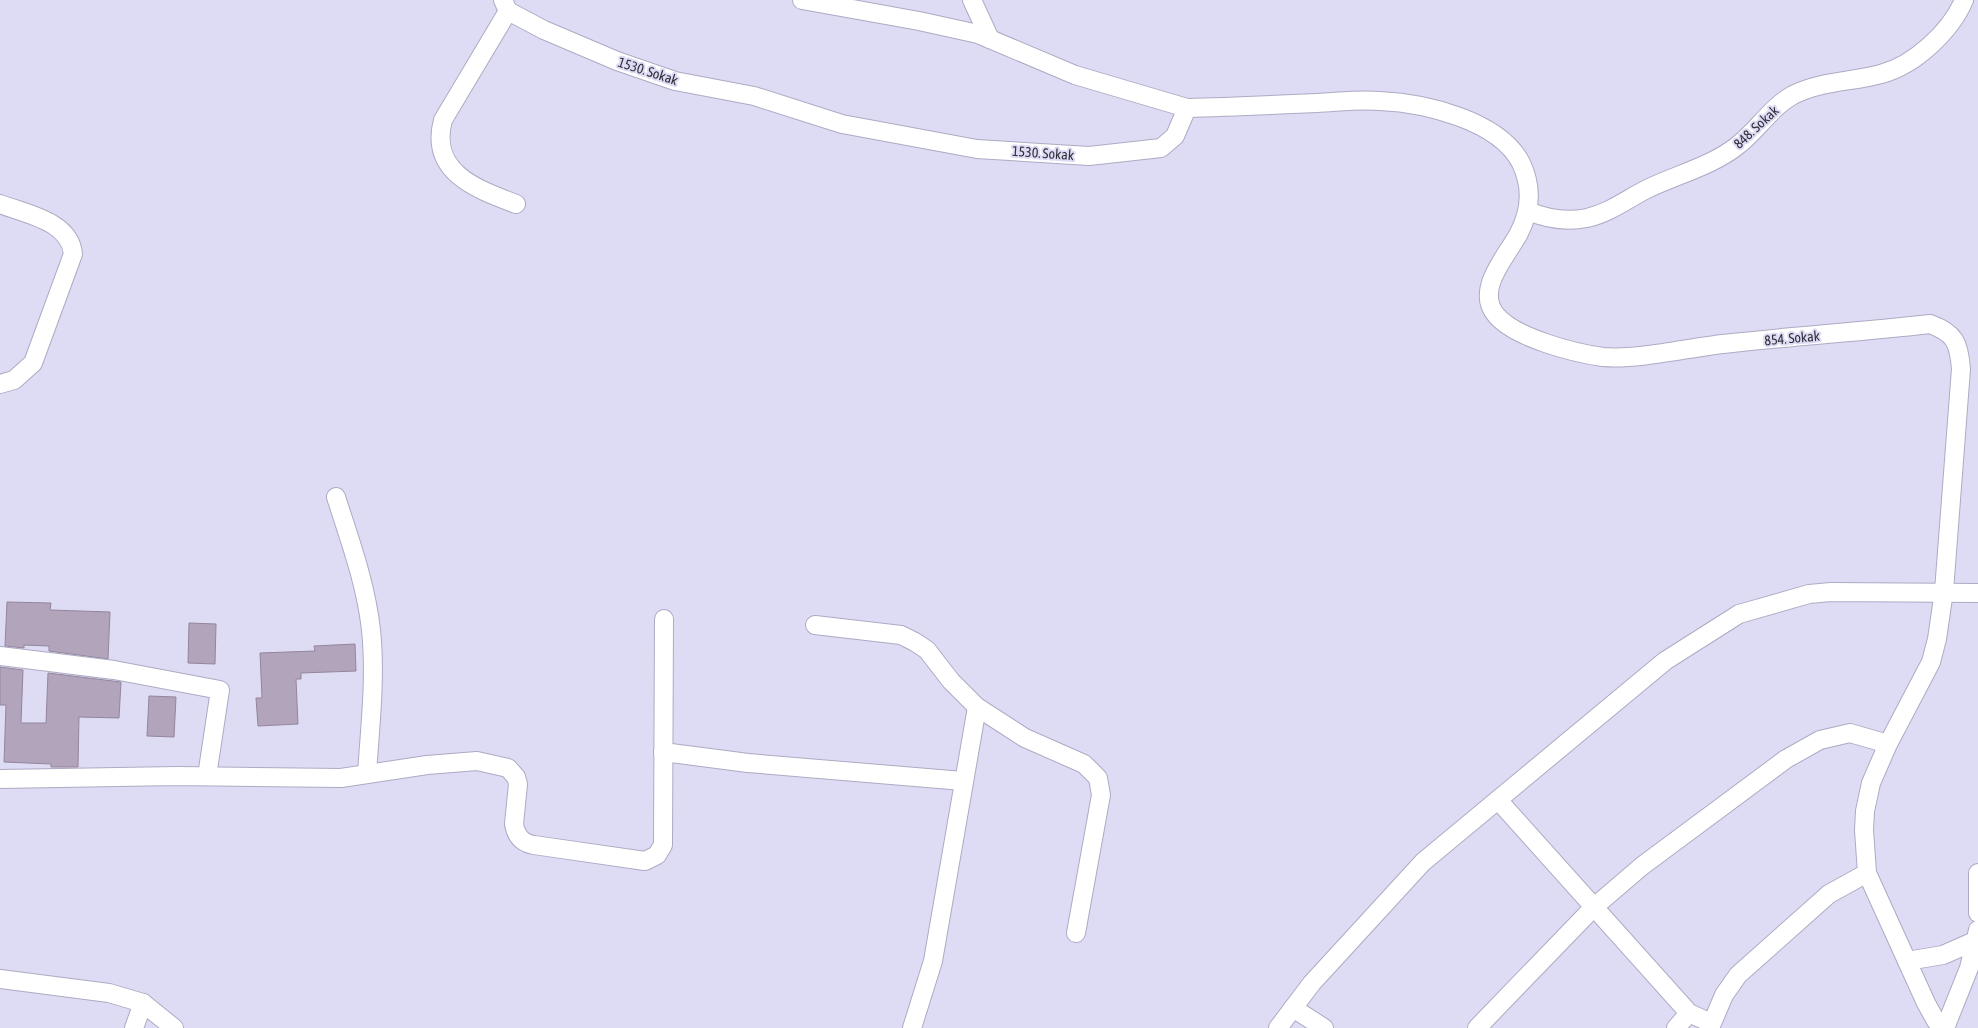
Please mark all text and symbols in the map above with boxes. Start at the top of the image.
street label: 1530. Sokak [616,54,680,88]
street label: 848. Sokak [1730,102,1782,152]
street label: 1530. Sokak [1012,143,1074,163]
street label: 854. Sokak [1764,328,1820,348]

